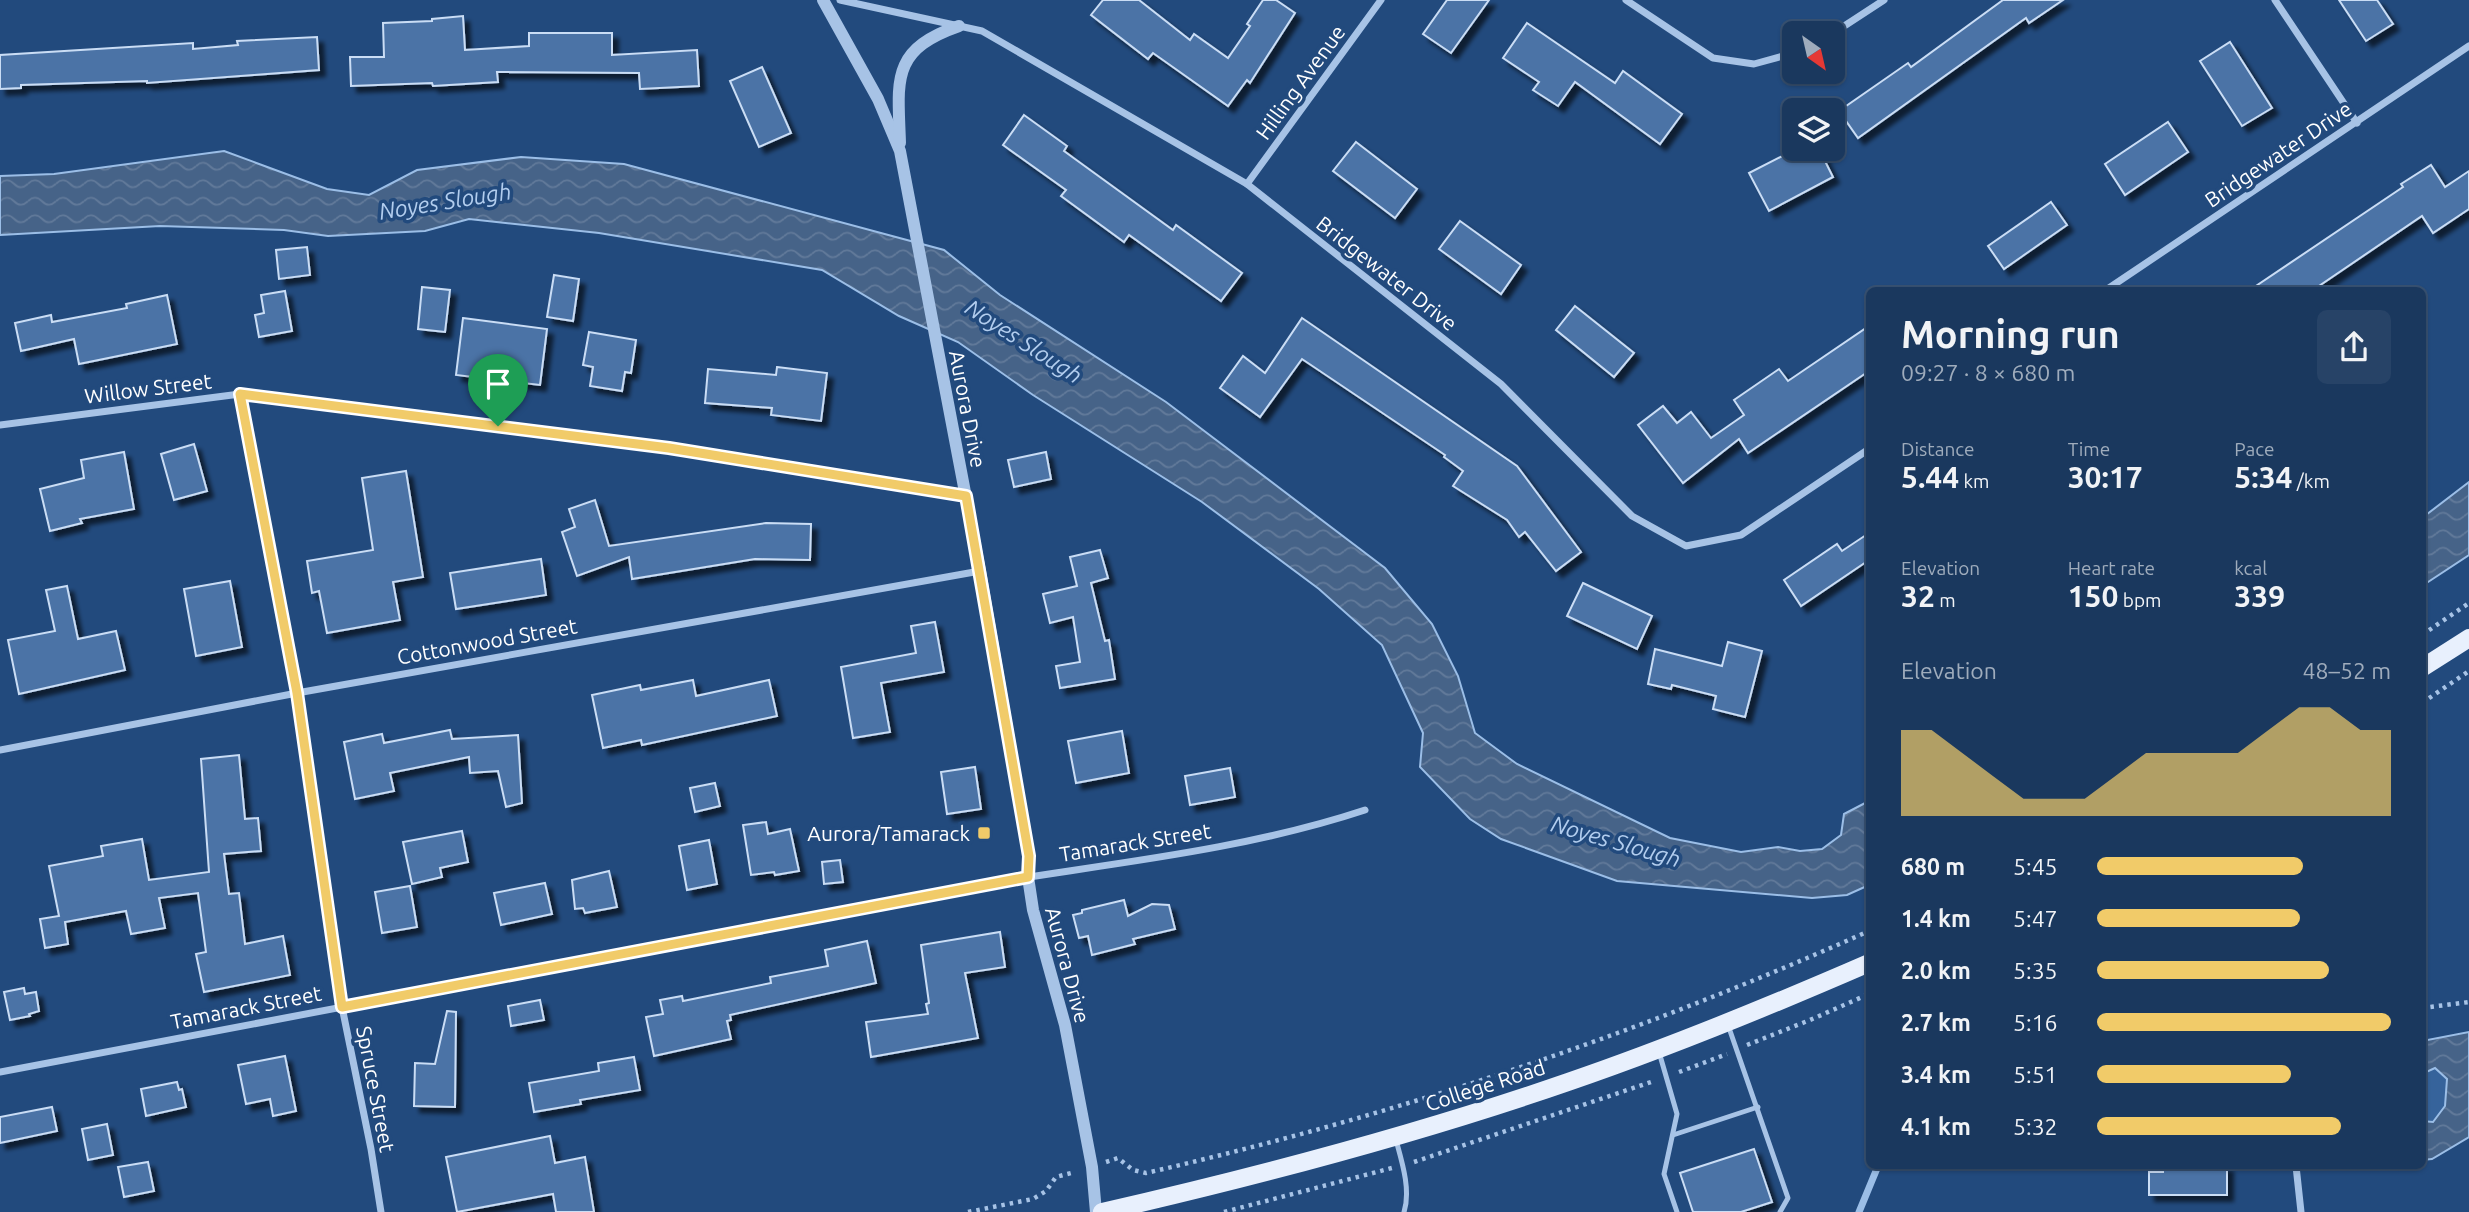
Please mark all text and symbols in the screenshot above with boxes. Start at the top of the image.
street label: Hilling Avenue [1250,20,1350,144]
north arrow [1782,21,1844,84]
map controls [1782,21,1845,161]
street label: Bridgewater Drive [2200,96,2356,212]
button: layers [1782,98,1845,161]
water label: Noyes Slough [377,178,513,224]
street label: Bridgewater Drive [1312,211,1462,335]
water label: Noyes Slough [961,294,1087,388]
button: share [2317,310,2391,384]
text: Morning run [1901,313,2120,355]
street label: Aurora Drive [945,348,991,470]
pin [468,354,528,426]
text: 09:27 · 8 × 680 m [1901,360,2075,385]
icon: arrive [479,365,517,403]
street label: Willow Street [83,368,213,408]
text: Distance [1901,438,1975,460]
text: Time [2068,438,2110,460]
text: Pace [2234,438,2275,460]
text: 5.44 [1901,460,1959,494]
text: 30:17 [2068,460,2143,494]
text: 5:34 [2234,460,2292,494]
text: km [1959,470,1989,492]
text: /km [2292,470,2330,492]
text: Elevation [1901,557,1980,579]
text: Heart rate [2068,557,2155,579]
text: kcal [2234,557,2267,579]
text: 32 [1901,579,1935,613]
text: 150 [2068,579,2118,613]
text: 339 [2234,579,2285,613]
text: m [1935,589,1956,611]
text: bpm [2118,589,2161,611]
street label: Cottonwood Street [395,613,579,669]
text: Elevation [1901,658,1997,683]
text: 48–52 m [2303,658,2391,683]
water label: Noyes Slough [1548,811,1684,871]
street label: Tamarack Street [1058,818,1212,866]
place label: Aurora/Tamarack [807,821,970,845]
marker: Aurora/Tamarack [976,825,992,841]
text: 680 m [1901,854,1965,879]
text: 5:45 [2013,854,2058,879]
street label: Aurora Drive [1041,904,1095,1026]
text: 1.4 km [1901,906,1971,931]
text: 5:47 [2013,906,2058,931]
text: 2.0 km [1901,958,1971,983]
text: 5:35 [2013,958,2058,983]
street label: Tamarack Street [169,981,323,1033]
text: 2.7 km [1901,1010,1971,1035]
text: 5:16 [2013,1010,2058,1035]
street label: Spruce Street [352,1024,400,1154]
street label: College Road [1422,1054,1548,1116]
text: 3.4 km [1901,1062,1971,1087]
text: 5:51 [2013,1062,2058,1087]
text: 4.1 km [1901,1114,1971,1139]
text: 5:32 [2013,1114,2058,1139]

